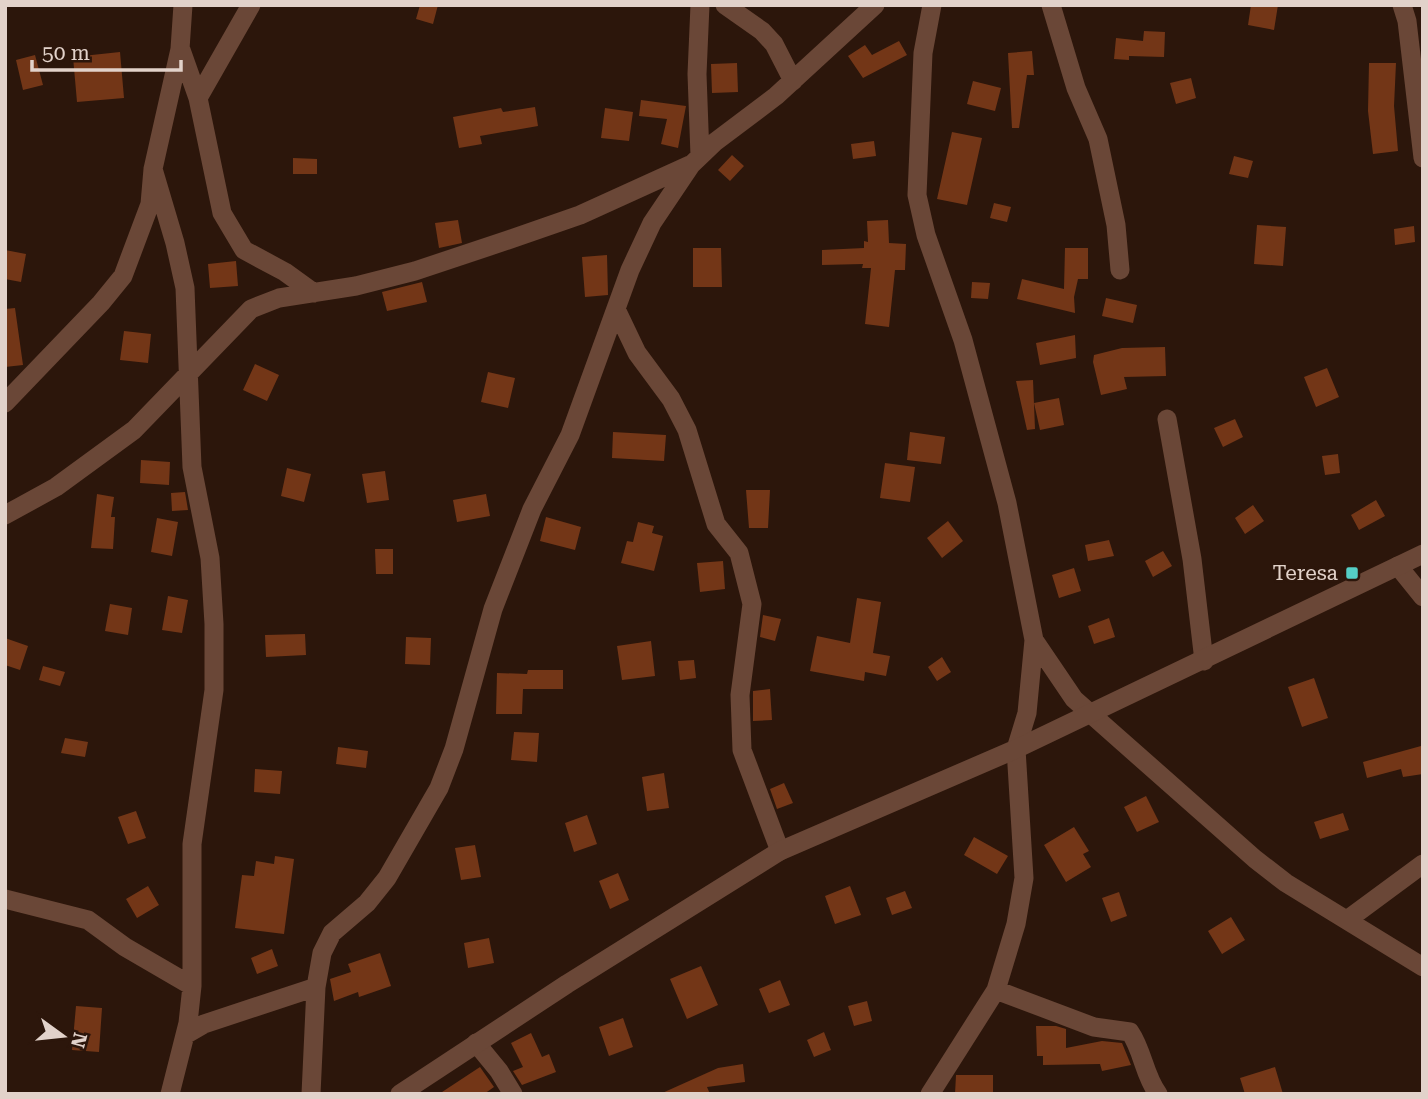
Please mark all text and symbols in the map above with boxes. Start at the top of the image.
scale bar [32,28,180,72]
text: 50 m [42,41,90,65]
place label: Teresa [1273,561,1339,585]
marker: Teresa [1344,565,1360,581]
north arrow [28,1001,98,1071]
text: N [66,1030,92,1051]

